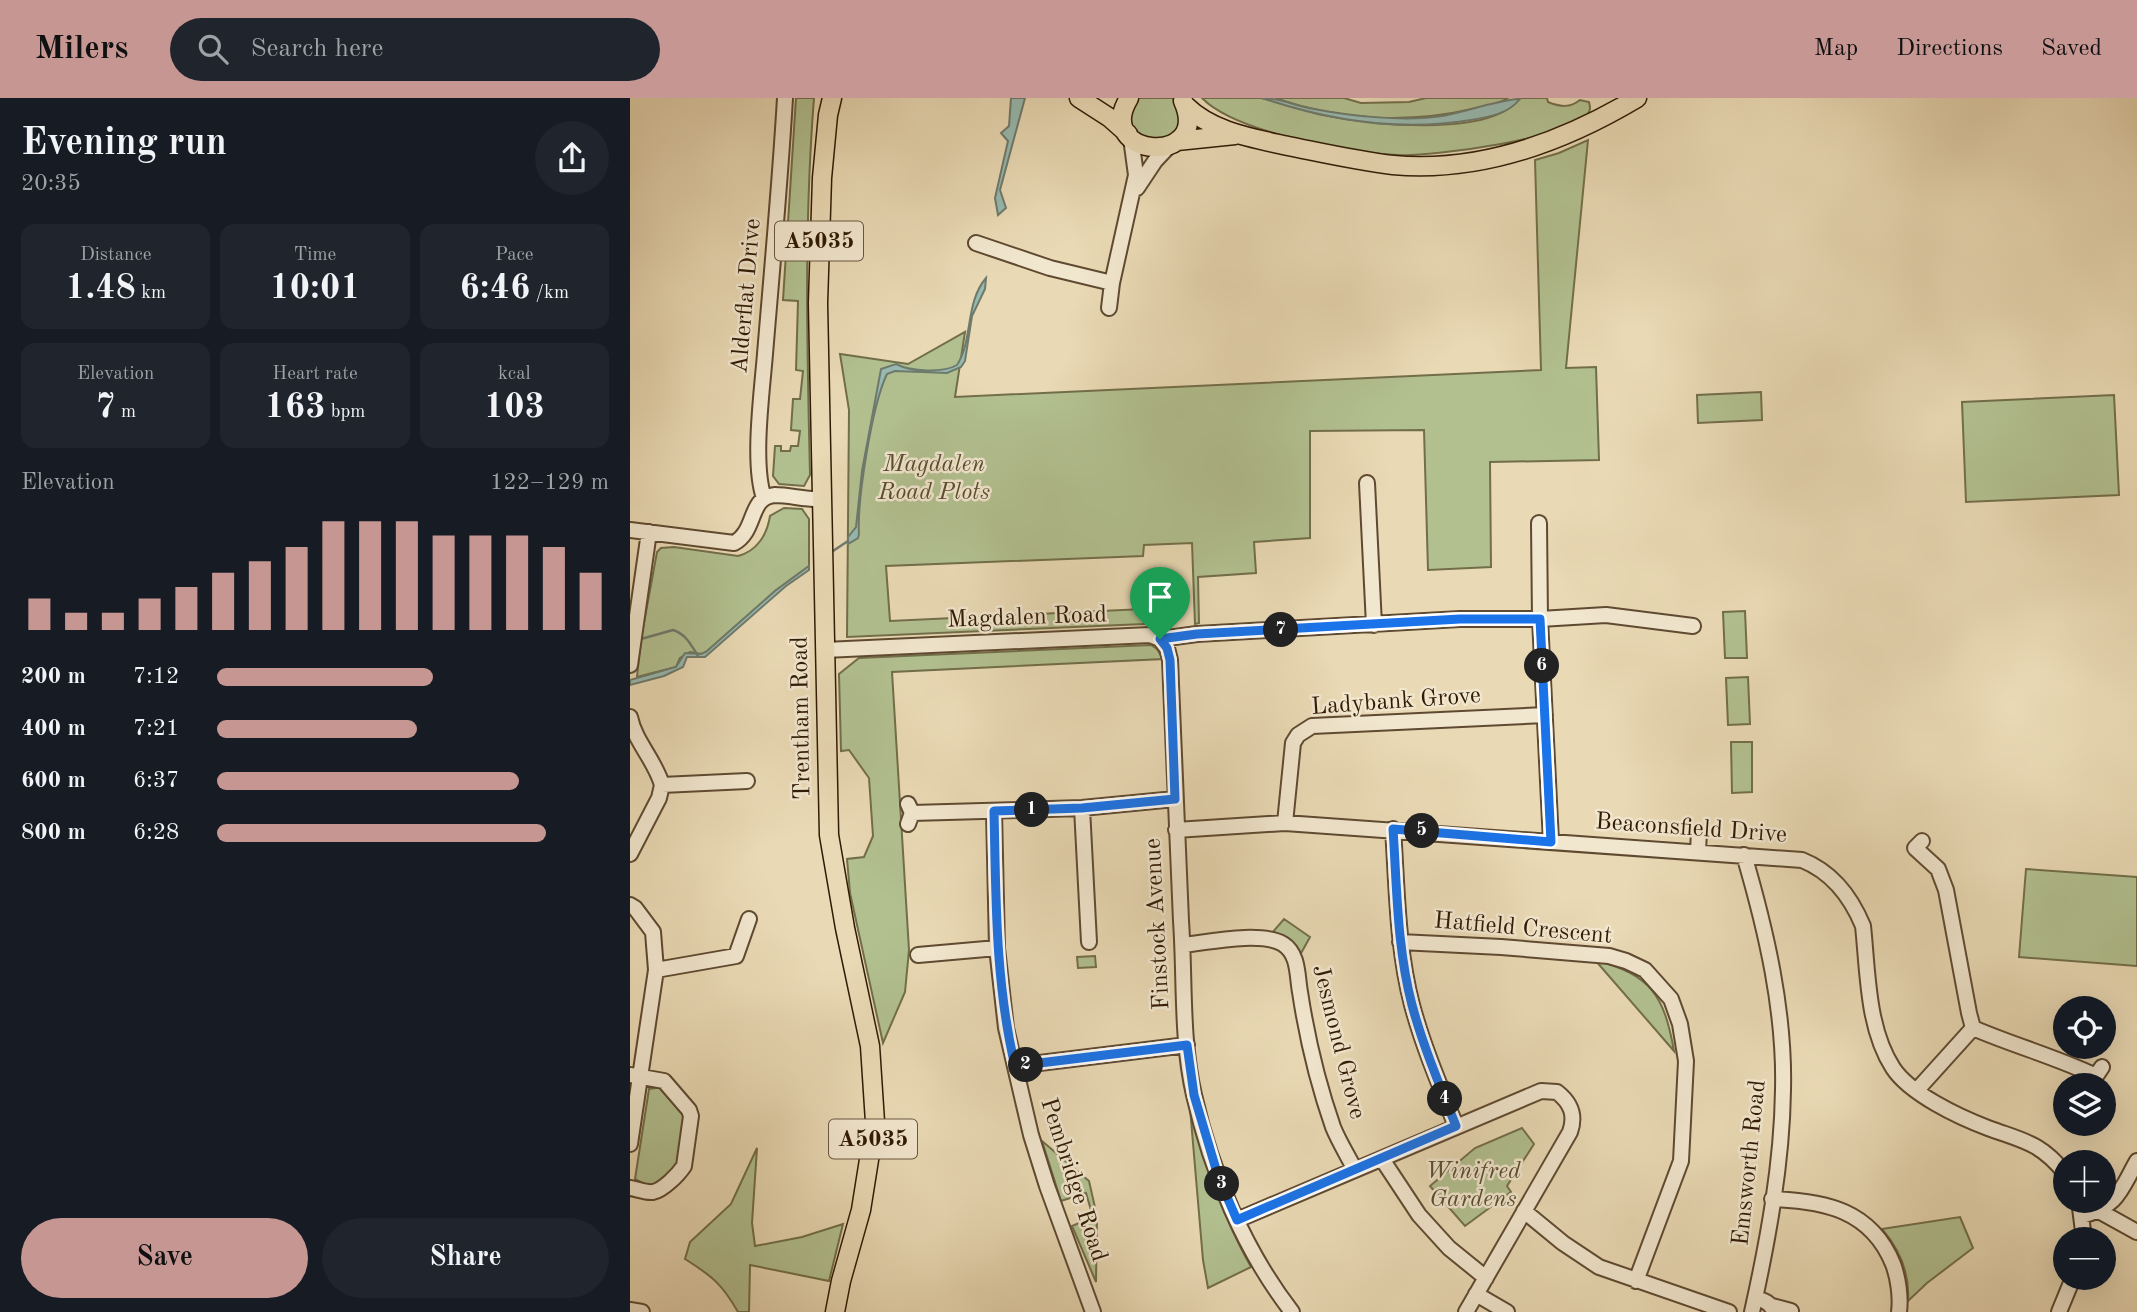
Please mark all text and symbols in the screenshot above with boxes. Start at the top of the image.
search box [170,18,660,81]
icon: search [194,30,232,68]
text: Milers [35,33,128,66]
text: Search here [250,36,383,62]
text: Map [1814,37,1858,61]
text: Directions [1896,37,2003,61]
text: Saved [2041,37,2102,61]
button: share [535,121,609,195]
text: Evening run [21,125,227,163]
text: 20:35 [21,172,81,195]
street label: Alderflat Drive [728,217,766,375]
road number: A5035 [775,222,863,260]
text: Distance [80,246,151,265]
text: Time [294,246,336,265]
text: Pace [495,246,534,265]
text: 1.48 [65,271,136,306]
text: 10:01 [269,271,361,306]
text: 6:46 [460,271,530,306]
text: km [136,284,166,303]
text: /km [530,284,569,303]
text: Elevation [77,365,154,384]
text: Heart rate [272,365,358,384]
text: kcal [498,365,531,384]
text: 7 [95,390,116,425]
text: 163 [265,390,325,425]
text: 103 [484,390,545,425]
text: m [116,403,136,422]
text: bpm [325,403,365,422]
park label: Magdalen Road Plots [877,453,990,505]
text: Elevation [21,471,115,494]
text: 122–129 m [490,471,609,494]
pin [1130,567,1190,639]
icon: arrive [1141,578,1179,616]
street label: Magdalen Road [947,603,1107,633]
pin: 7 [1264,612,1298,648]
text: 7 [1275,620,1286,639]
street label: Trentham Road [789,636,815,800]
pin: 6 [1524,648,1560,684]
text: 6 [1536,656,1547,675]
text: 200 m [21,665,86,688]
text: 7:12 [133,665,179,688]
street label: Ladybank Grove [1310,684,1482,720]
text: 400 m [21,717,86,740]
text: 7:21 [133,717,179,740]
text: 600 m [21,769,86,792]
text: 6:37 [133,769,179,792]
pin: 1 [1014,792,1050,828]
text: 1 [1026,800,1037,819]
street label: Beaconsfield Drive [1594,810,1788,848]
pin: 5 [1404,814,1440,848]
text: 800 m [21,821,86,844]
text: 6:28 [133,821,179,844]
text: 5 [1416,821,1427,840]
street label: Finstock Avenue [1142,837,1174,1011]
street label: Hatfield Crescent [1433,909,1613,949]
street label: Jesmond Grove [1307,962,1369,1122]
map controls [2053,996,2116,1290]
button: locate [2053,996,2116,1059]
pin: 2 [1008,1048,1044,1082]
text: 2 [1020,1055,1031,1074]
button: layers [2053,1073,2116,1136]
street label: Emsworth Road [1729,1079,1771,1247]
pin: 4 [1428,1082,1462,1116]
text: 4 [1439,1089,1450,1108]
street label: Pembridge Road [1035,1095,1111,1265]
road number: A5035 [829,1120,917,1158]
button: + [2053,1150,2116,1213]
park label: Winifred Gardens [1425,1160,1521,1212]
pin: 3 [1204,1166,1240,1202]
text: 3 [1216,1174,1227,1193]
button: Save [21,1218,308,1298]
button: Share [322,1218,609,1298]
button: − [2053,1227,2116,1290]

